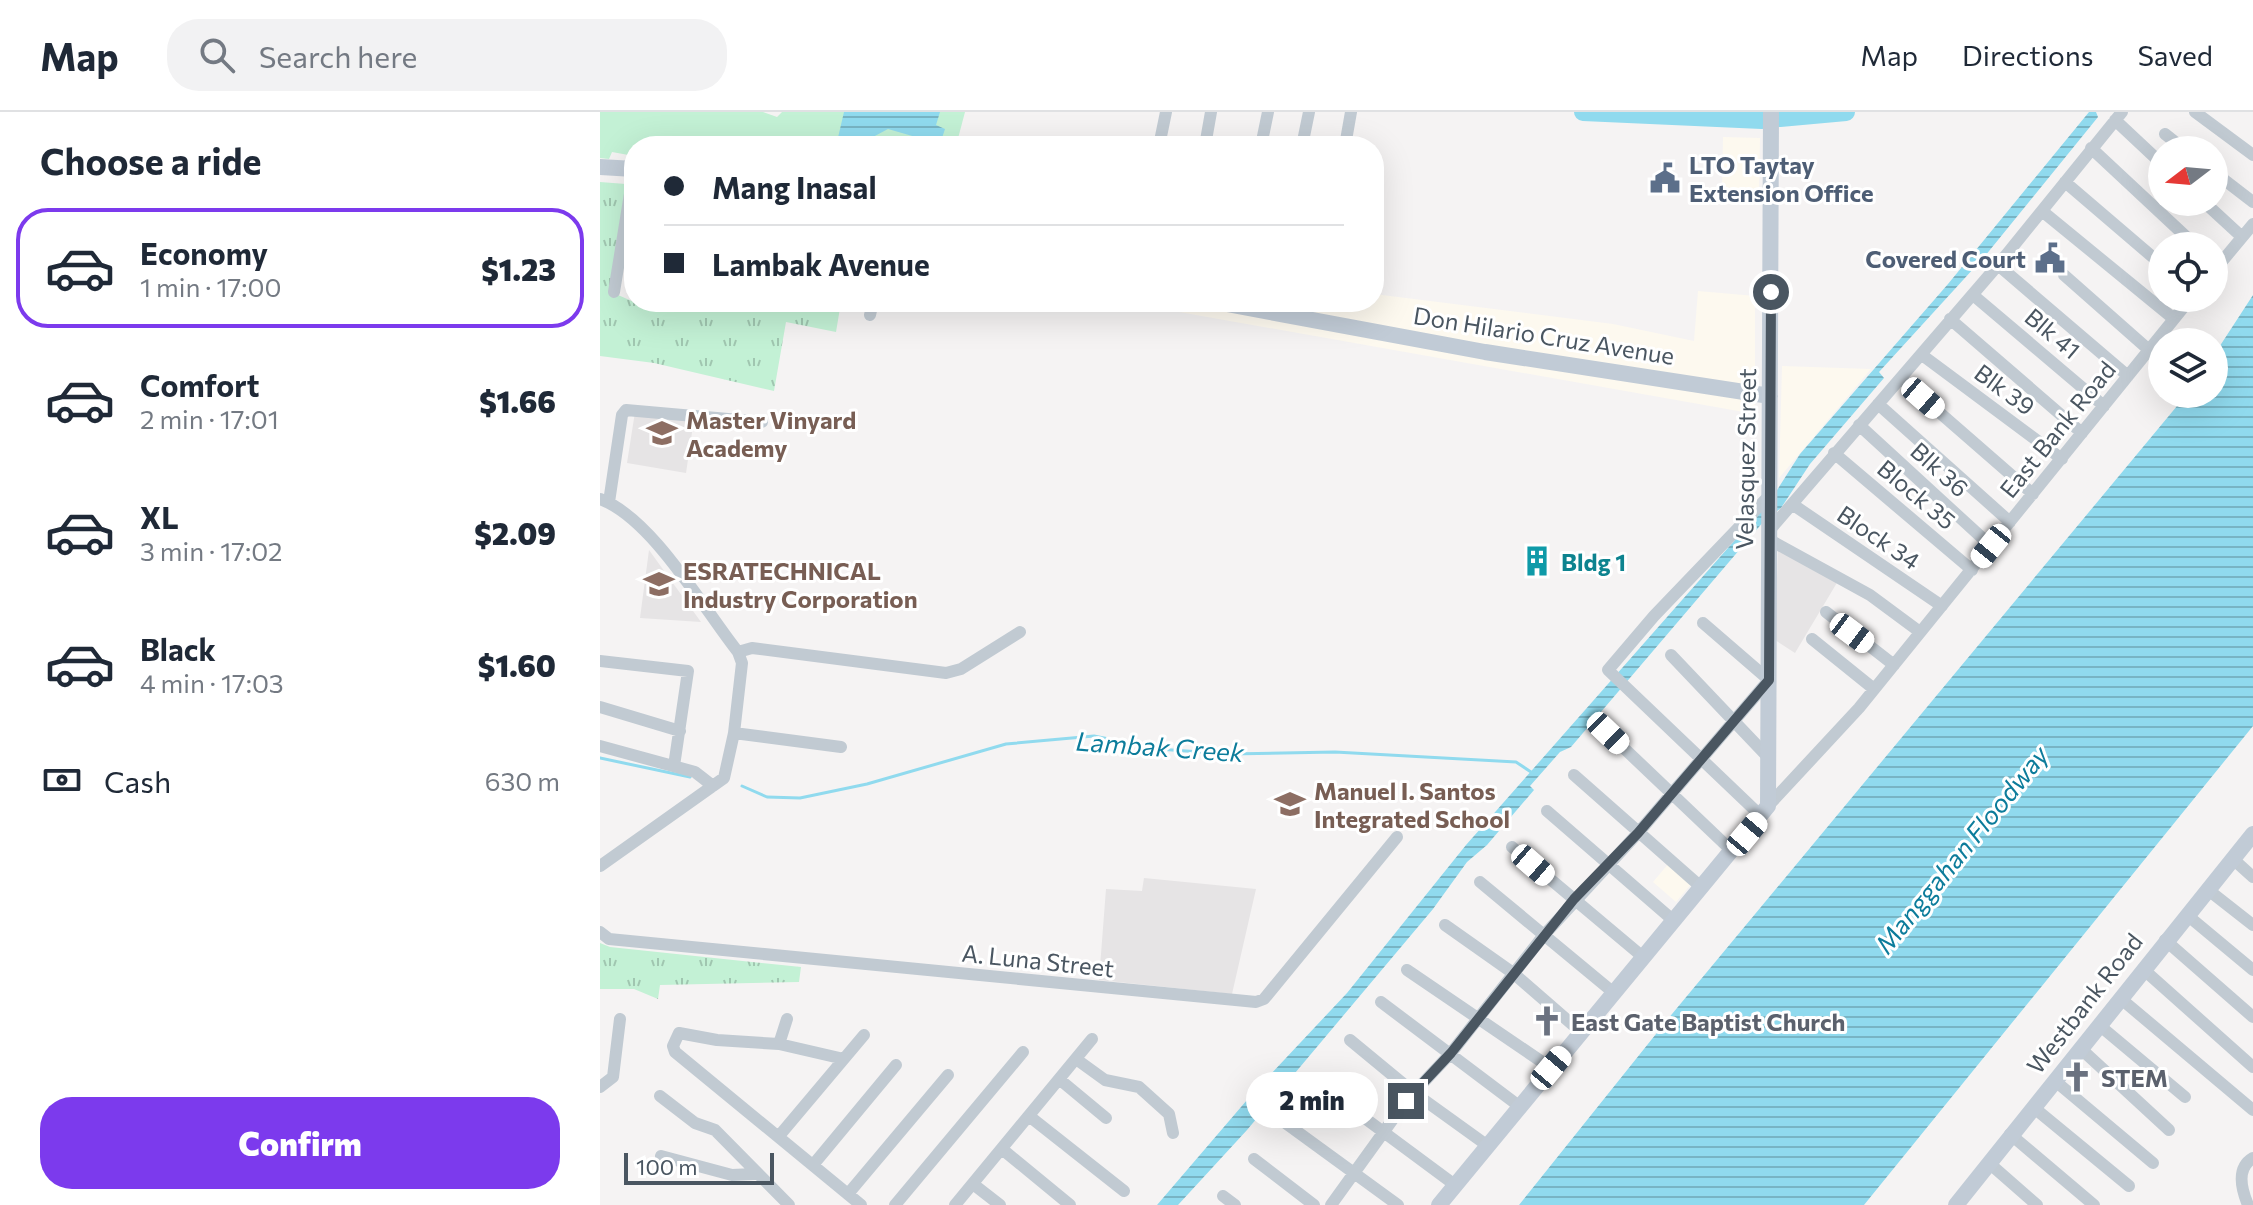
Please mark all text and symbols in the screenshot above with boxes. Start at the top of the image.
search box [167,19,727,91]
text: Map [40,32,119,79]
icon: search [195,33,239,77]
text: Search here [259,37,417,74]
text: Map [1860,38,1918,72]
text: Directions [1962,38,2093,72]
text: Saved [2137,38,2213,72]
north arrow [2148,136,2228,216]
map controls [2148,136,2228,408]
text: Choose a ride [40,138,261,182]
place label: LTO Taytay Extension Office [1689,150,1874,207]
public building icon: LTO Taytay Extension Office [1648,161,1682,195]
text: Mang Inasal [712,168,877,205]
icon: car [44,232,116,304]
button: locate [2148,232,2228,312]
text: Economy [140,234,268,271]
public building icon: Covered Court [2033,241,2067,275]
place label: Covered Court [1865,244,2026,273]
text: Lambak Avenue [712,245,930,282]
text: $1.23 [481,250,556,287]
text: 1 min · 17:00 [140,271,281,302]
route start [1753,274,1789,310]
street label: Don Hilario Cruz Avenue [1411,300,1677,370]
street label: Blk 41 [2019,302,2087,364]
button: layers [2148,328,2228,408]
street label: East Bank Road [1993,355,2121,503]
street label: Blk 39 [1969,357,2041,421]
icon: car [44,364,116,436]
text: Comfort [140,366,259,403]
street label: Velasquez Street [1729,368,1761,550]
car [1897,373,1949,423]
text: $1.66 [479,382,556,419]
text: 2 min · 17:01 [140,403,279,434]
place label: Master Vinyard Academy [686,405,856,462]
school or university icon: Master Vinyard Academy [645,416,679,450]
street label: Blk 36 [1905,436,1975,502]
street label: Block 35 [1872,453,1962,535]
icon: car [44,496,116,568]
text: XL [140,498,179,535]
street label: Block 34 [1832,499,1926,575]
text: $2.09 [474,514,556,551]
car [1967,520,2015,572]
text: 3 min · 17:02 [140,535,282,566]
building icon: Bldg 1 [1520,544,1554,578]
place label: Bldg 1 [1561,547,1626,576]
place label: ESRATECHNICAL Industry Corporation [683,556,918,613]
school or university icon: ESRATECHNICAL Industry Corporation [642,567,676,601]
car [1826,609,1878,657]
icon: car [44,628,116,700]
text: Black [140,630,216,667]
text: $1.60 [478,646,556,683]
text: 4 min · 17:03 [140,667,284,698]
car [1582,708,1634,758]
water label: Lambak Creek [1075,725,1246,767]
water label: Manggahan Floodway [1868,738,2055,959]
icon: cash [40,758,84,802]
text: Cash [104,762,171,799]
text: 630 m [485,765,560,796]
place label: Manuel I. Santos Integrated School [1314,776,1510,833]
school or university icon: Manuel I. Santos Integrated School [1273,787,1307,821]
car [1722,808,1772,860]
car [1507,840,1559,890]
street label: Westbank Road [2020,927,2148,1079]
street label: A. Luna Street [961,938,1116,982]
church icon: East Gate Baptist Church [1530,1004,1564,1038]
place label: East Gate Baptist Church [1571,1007,1845,1036]
car [1526,1042,1576,1094]
church icon: STEM [2060,1060,2094,1094]
place label: STEM [2101,1063,2168,1092]
callout: 2 min [1246,1073,1378,1129]
route end [1388,1083,1424,1119]
text: 2 min [1279,1084,1345,1115]
button: Confirm [40,1097,560,1189]
scale bar [624,1149,774,1185]
text: 100 m [636,1153,698,1180]

